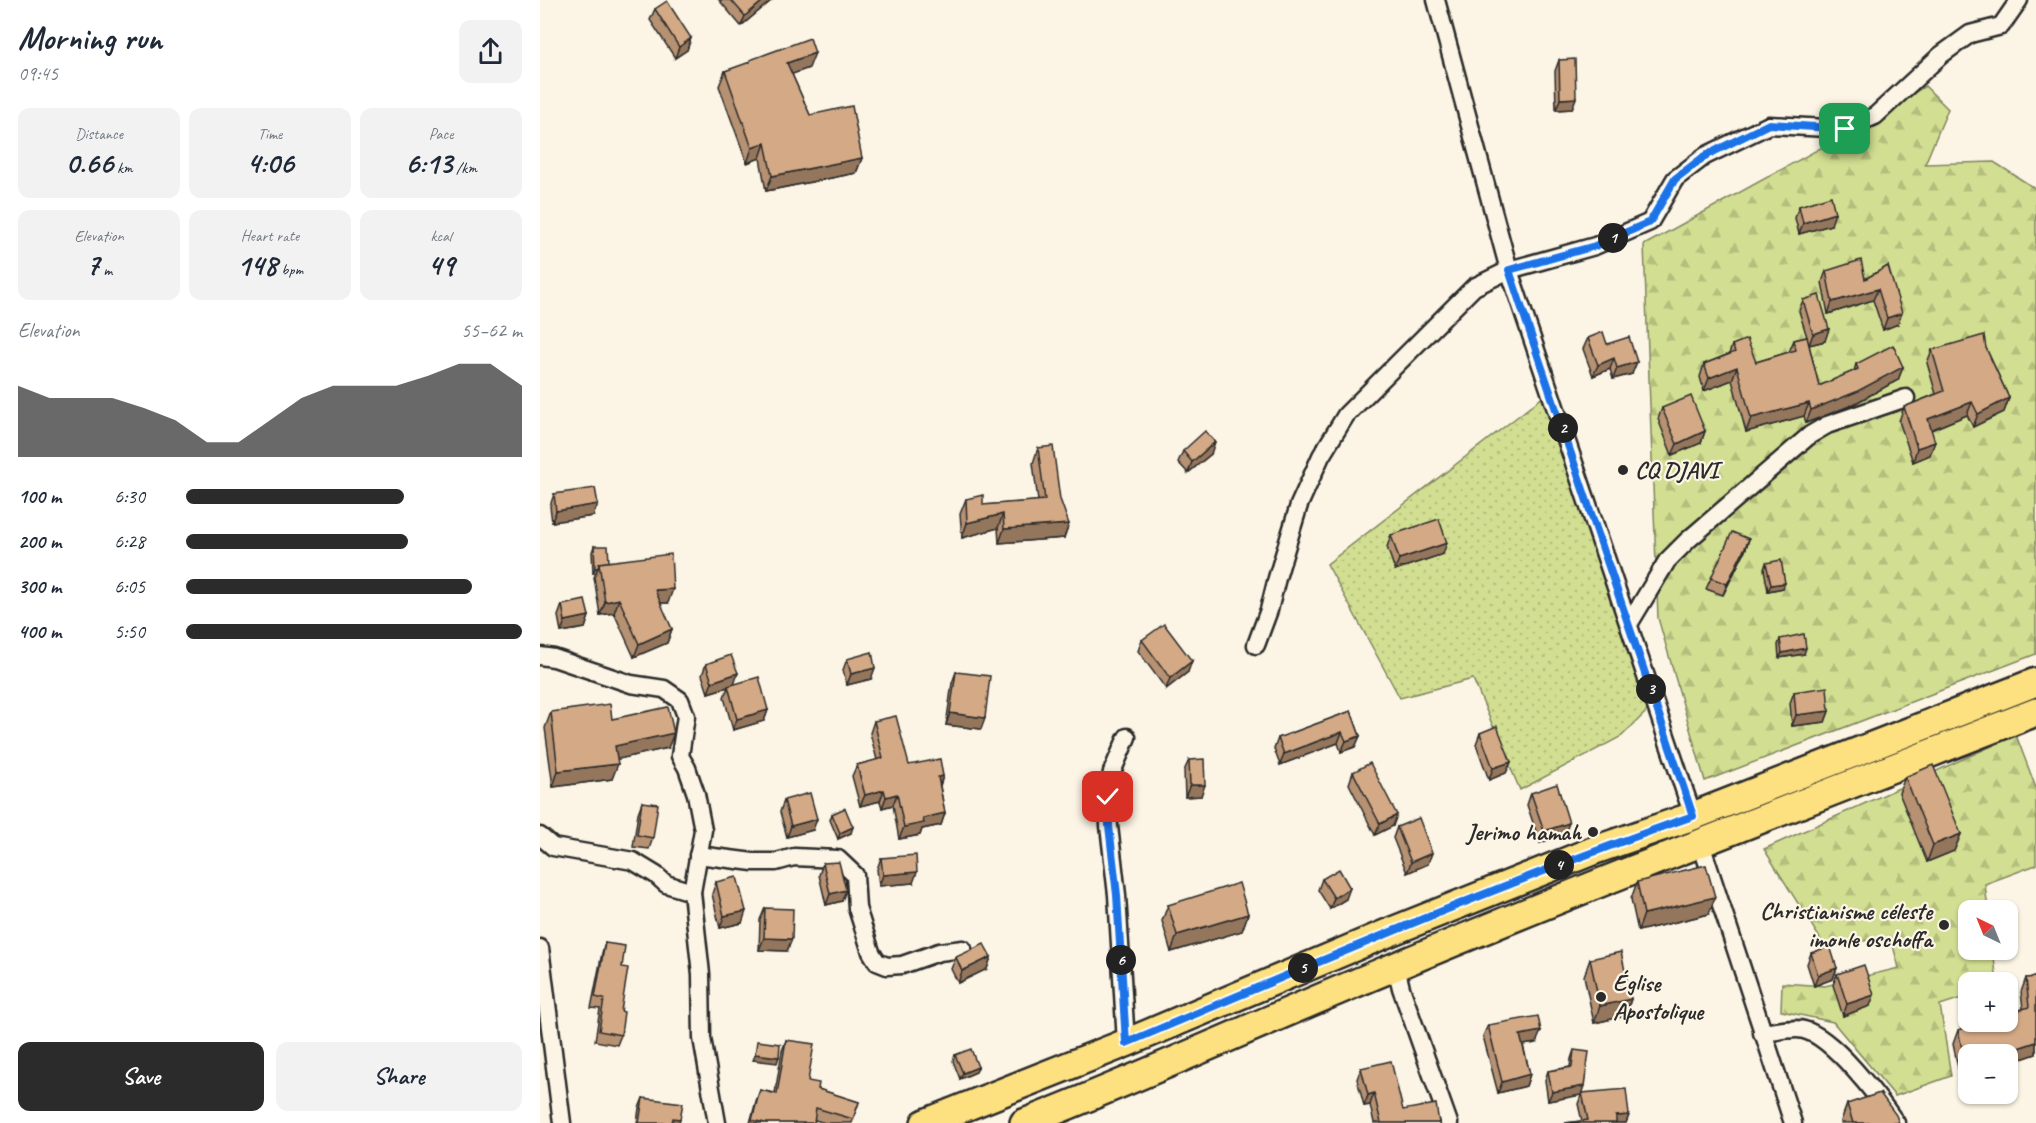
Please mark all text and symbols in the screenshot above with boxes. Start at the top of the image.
text: Morning run [18,17,162,59]
button: share [459,20,522,83]
text: 09:45 [18,61,58,86]
pin [1819,103,1870,154]
icon: arrive [1828,112,1861,145]
text: Distance [75,124,123,144]
text: Time [258,124,282,144]
text: Pace [429,124,453,144]
text: 0.66 [65,144,113,182]
text: 4:06 [246,144,294,182]
text: 6:13 [405,144,452,182]
text: km [113,158,133,178]
text: /km [452,158,477,178]
pin: 1 [1598,223,1628,253]
text: Elevation [74,226,124,246]
text: Heart rate [241,226,299,246]
text: kcal [430,226,452,246]
text: 1 [1609,228,1617,248]
text: 7 [86,246,99,284]
text: 148 [237,246,277,284]
text: 49 [428,246,454,284]
text: m [99,260,112,280]
text: bpm [277,260,303,280]
text: Elevation [18,318,80,343]
text: 55–62 m [461,318,522,343]
pin: 2 [1548,413,1578,443]
text: 2 [1559,418,1567,438]
place label: CQ DJAVI [1635,455,1724,485]
marker: CQ DJAVI [1616,463,1630,477]
text: 100 m [18,484,61,509]
text: 6:30 [114,484,145,509]
text: 200 m [18,529,61,554]
text: 6:28 [114,529,145,554]
text: 300 m [18,574,61,599]
text: 6:05 [114,574,145,599]
text: 400 m [18,619,61,644]
text: 5:50 [114,619,145,644]
pin: 3 [1636,674,1666,704]
text: 3 [1647,679,1655,699]
pin [1082,771,1133,822]
icon: check [1091,780,1124,813]
place label: Jerimo hamah [1465,817,1582,847]
marker: Jerimo hamah [1586,825,1600,839]
pin: 4 [1544,850,1574,880]
text: 4 [1555,855,1563,875]
place label: Christianisme céleste imonle oschoffa [1760,896,1934,954]
north arrow [1958,900,2018,960]
map controls [1958,900,2018,1104]
marker: Christianisme céleste imonle oschoffa [1937,918,1951,932]
pin: 6 [1106,945,1136,975]
text: 6 [1117,950,1125,970]
pin: 5 [1288,953,1318,983]
text: 5 [1300,958,1306,978]
place label: Église Apostolique [1613,968,1705,1026]
button: + [1958,972,2018,1032]
marker: Église Apostolique [1594,990,1608,1004]
button: Save [18,1042,264,1111]
button: Share [276,1042,522,1111]
button: − [1958,1044,2018,1104]

